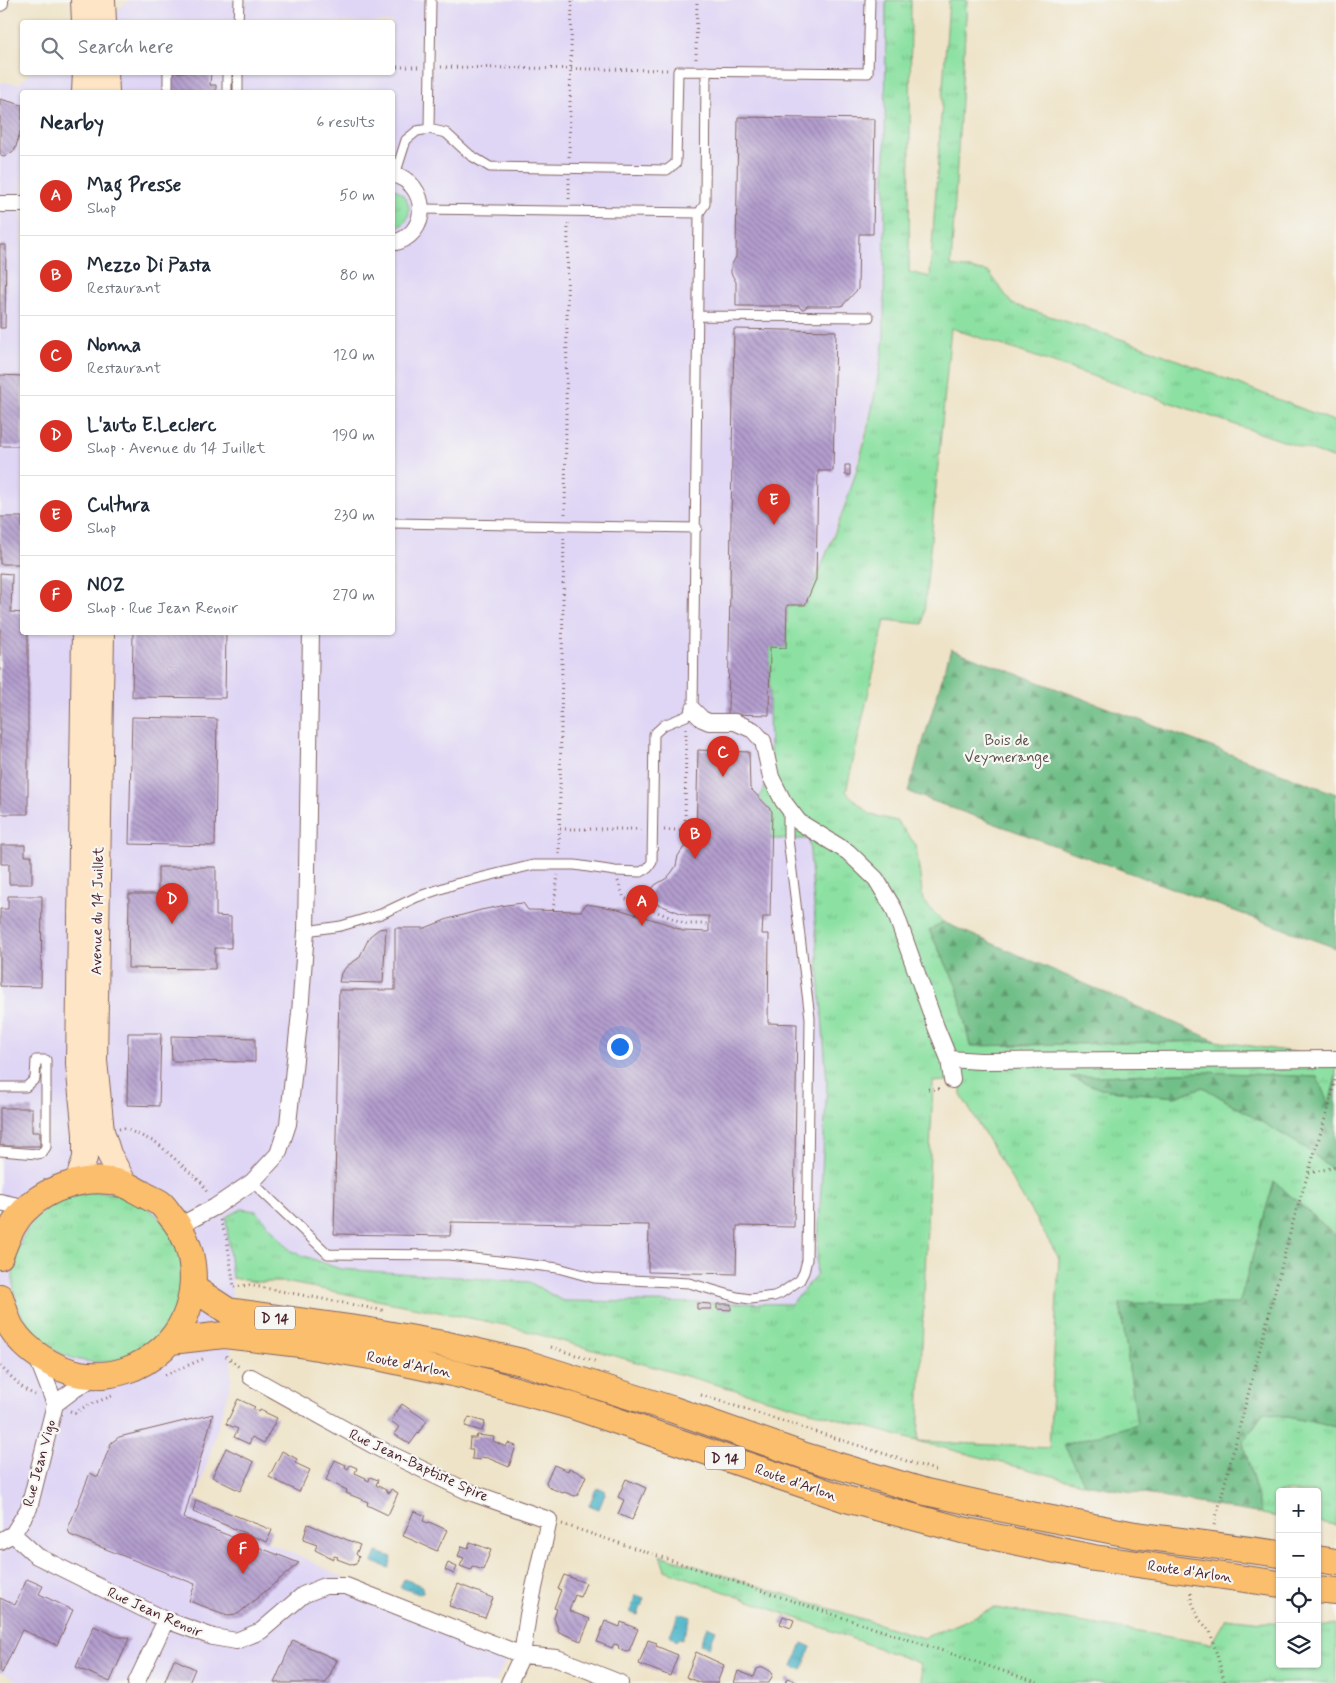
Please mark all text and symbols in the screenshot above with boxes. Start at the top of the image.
search box [20,20,395,75]
icon: search [38,34,66,62]
text: Search here [78,35,174,60]
text: Nearby [40,109,104,137]
text: 6 results [316,112,375,133]
text: Mag Presse [87,173,181,198]
text: A [51,185,61,206]
text: 50 m [339,185,375,206]
text: Shop [87,198,116,219]
text: Mezzo Di Pasta [87,253,211,278]
text: B [51,265,61,286]
text: 80 m [340,265,375,286]
text: Restaurant [87,278,161,299]
text: Nonna [87,333,141,358]
text: C [50,345,62,366]
text: 120 m [333,345,375,366]
text: Restaurant [87,358,161,379]
text: L'auto E.Leclerc [87,413,216,438]
text: D [50,425,62,446]
text: 190 m [332,425,375,446]
text: Shop · Avenue du 14 Juillet [87,438,266,459]
pin: E [758,484,790,525]
text: Cultura [87,493,150,518]
text: E [51,505,61,526]
text: 230 m [334,505,375,526]
text: Shop [87,518,116,539]
text: NOZ [87,573,124,598]
text: F [52,585,60,606]
text: 270 m [332,585,375,606]
text: Shop · Rue Jean Renoir [87,598,238,619]
park label: Bois de Veymerange [965,731,1049,769]
pin: C [707,736,739,777]
pin: B [679,818,711,859]
street label: Avenue du 14 Juillet [87,846,109,975]
pin: D [156,883,188,924]
pin: A [626,885,658,926]
your location [607,1034,633,1060]
road number: D 14 [255,1306,295,1330]
street label: Route d'Arlon [365,1347,453,1383]
street label: Rue Jean Vigo [19,1417,61,1509]
street label: Rue Jean-Baptiste Spire [345,1425,492,1507]
road number: D 14 [705,1446,745,1470]
street label: Route d'Arlon [752,1460,840,1506]
map controls [1276,1488,1321,1668]
button: + [1276,1488,1321,1533]
pin: F [227,1533,259,1574]
button: − [1276,1533,1321,1578]
street label: Route d'Arlon [1146,1556,1234,1588]
button: locate [1276,1578,1321,1623]
street label: Rue Jean Renoir [104,1583,206,1643]
button: layers [1276,1623,1321,1668]

